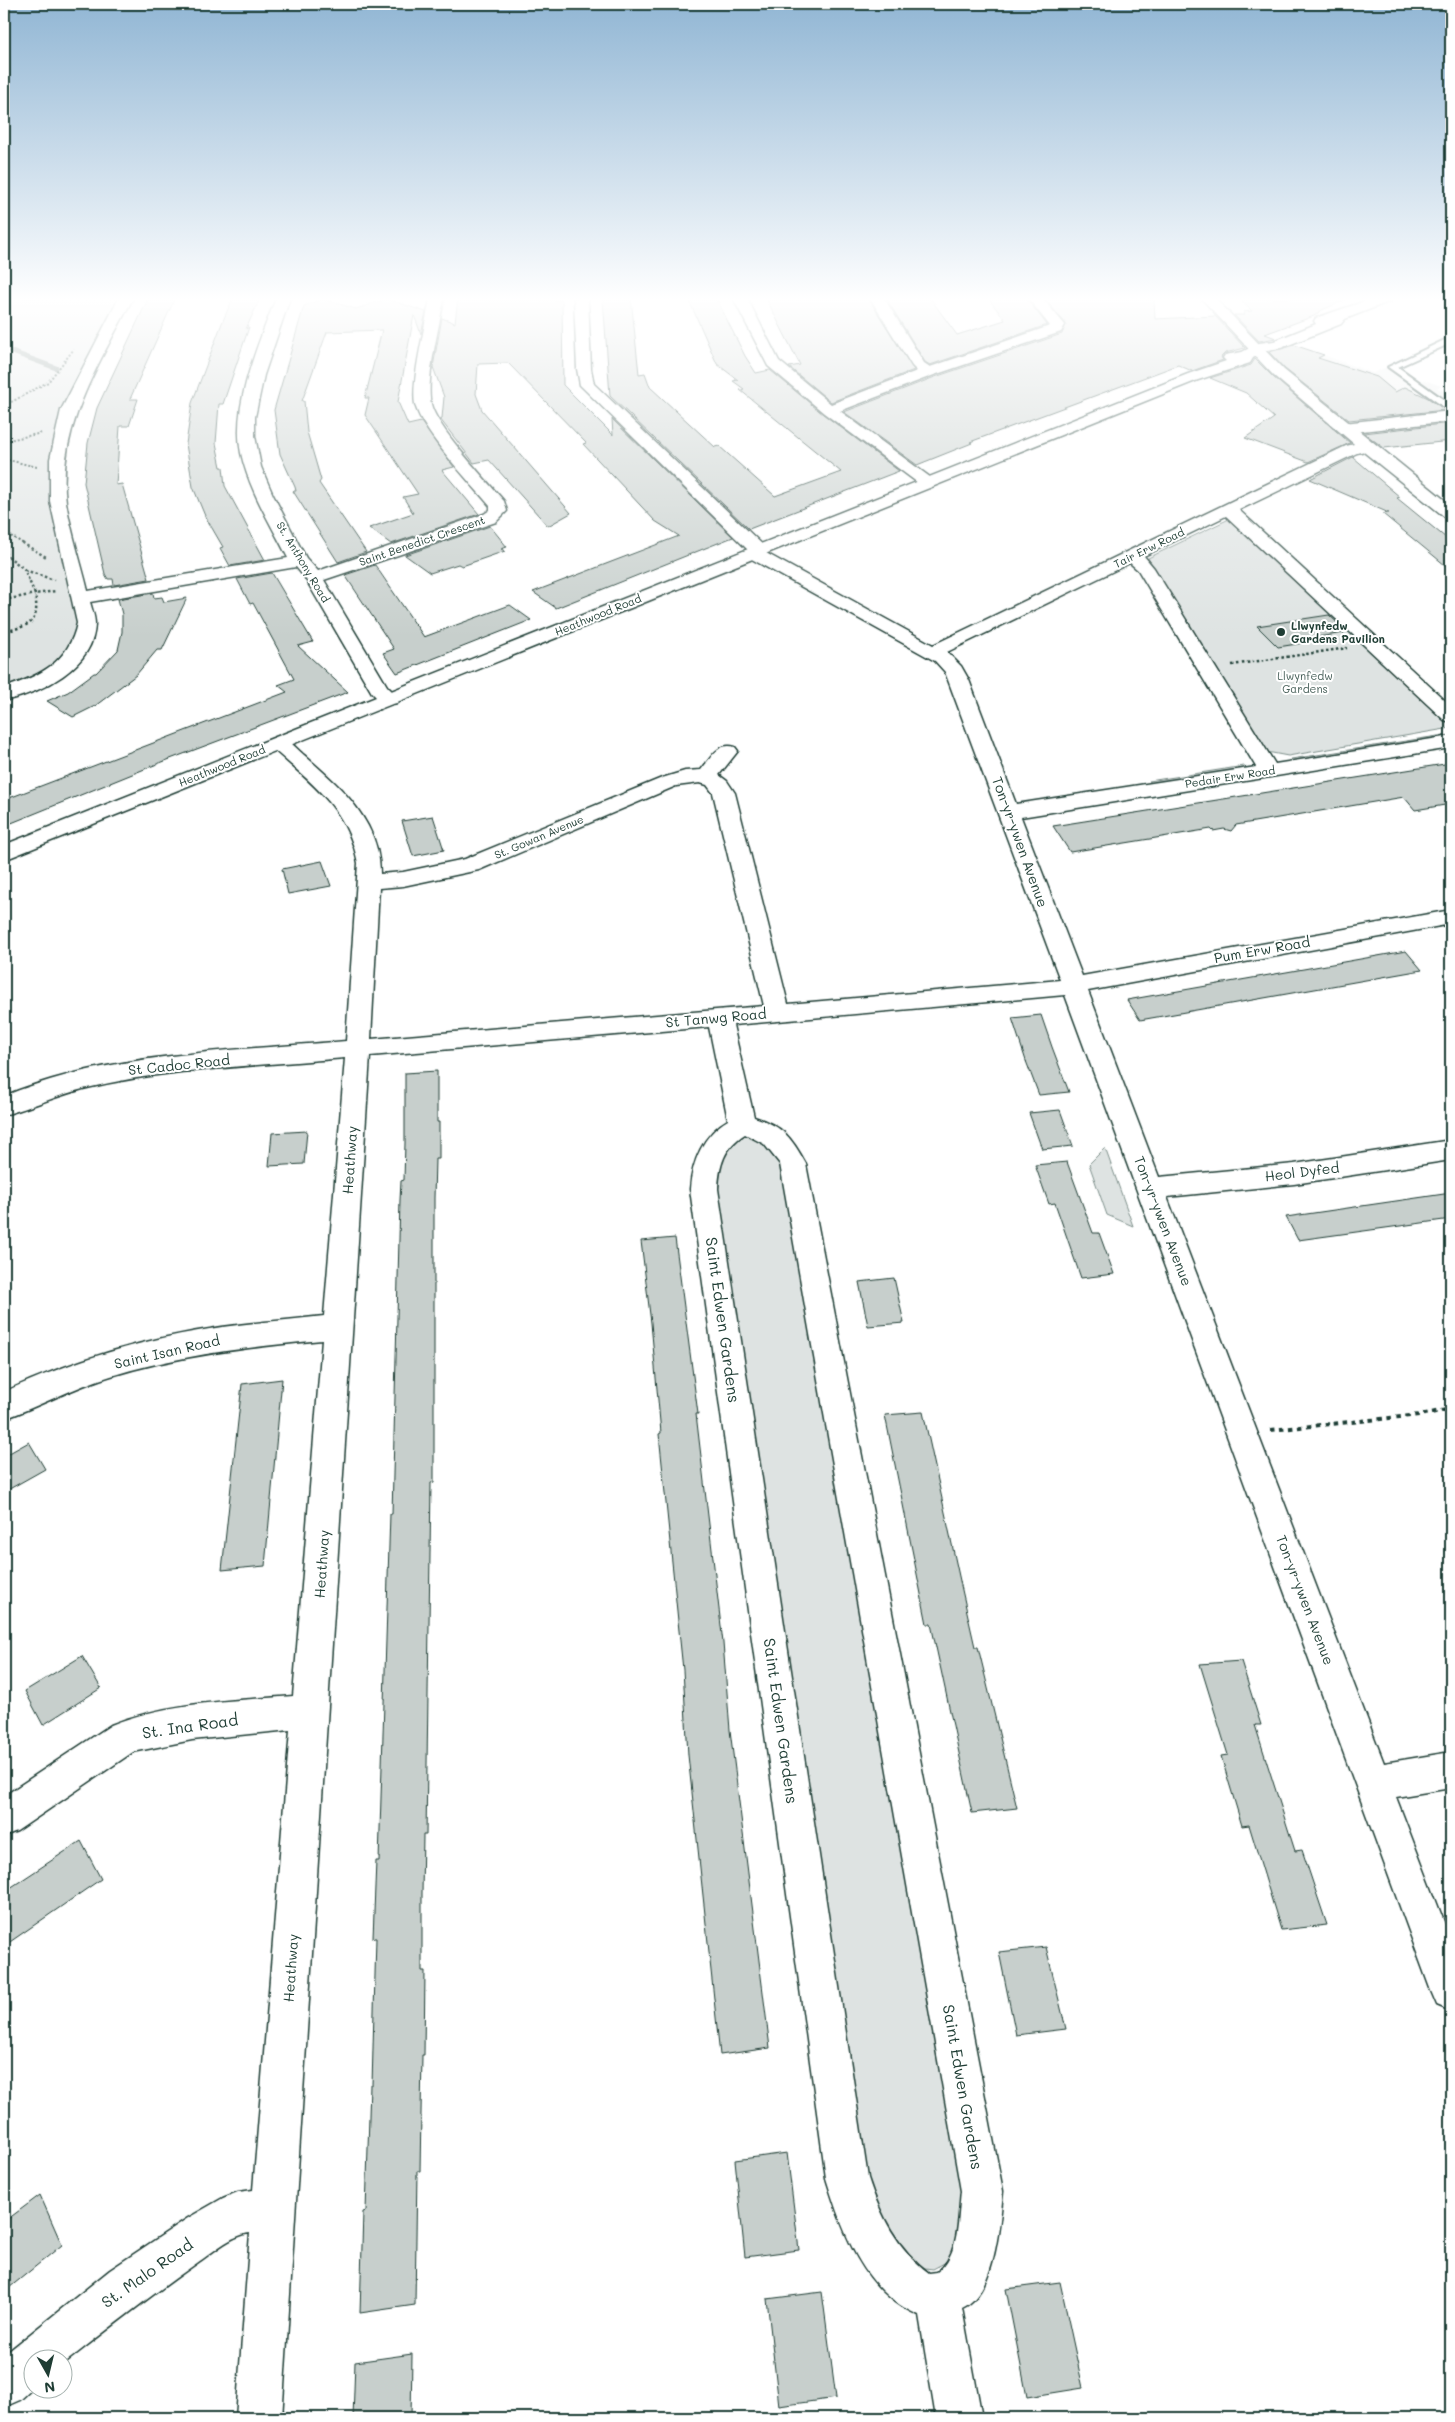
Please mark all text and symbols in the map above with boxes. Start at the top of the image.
street label: Saint Benedict Crescent [357,512,487,569]
street label: St. Anthony Road [273,519,334,605]
street label: Tair Erw Road [1111,524,1187,571]
street label: Heathwood Road [552,590,643,639]
place label: Llwynfedw Gardens Pavilion [1291,618,1385,646]
marker: Llwynfedw Gardens Pavilion [1275,626,1287,638]
park label: Llwynfedw Gardens [1277,668,1333,696]
street label: Heathwood Road [176,741,267,790]
street label: Pedair Erw Road [1184,762,1276,791]
street label: Ton-yr-ywen Avenue [988,774,1053,910]
street label: St. Gowan Avenue [492,811,586,862]
street label: Pum Erw Road [1212,932,1312,967]
street label: St Tanwg Road [665,1004,767,1031]
street label: St Cadoc Road [127,1050,231,1079]
street label: Heathway [338,1125,361,1195]
street label: Ton-yr-ywen Avenue [1130,1153,1197,1288]
street label: Heol Dyfed [1264,1157,1340,1185]
street label: Saint Edwen Gardens [701,1236,746,1404]
street label: Saint Isan Road [112,1330,222,1373]
street label: Heathway [310,1529,333,1599]
street label: Ton-yr-ywen Avenue [1272,1532,1339,1667]
street label: Saint Edwen Gardens [759,1637,804,1805]
street label: St. Ina Road [141,1708,239,1743]
street label: Heathway [279,1933,302,2003]
street label: Saint Edwen Gardens [939,2003,988,2171]
street label: St. Malo Road [97,2233,197,2312]
north arrow [22,2350,72,2400]
text: N [43,2377,56,2398]

